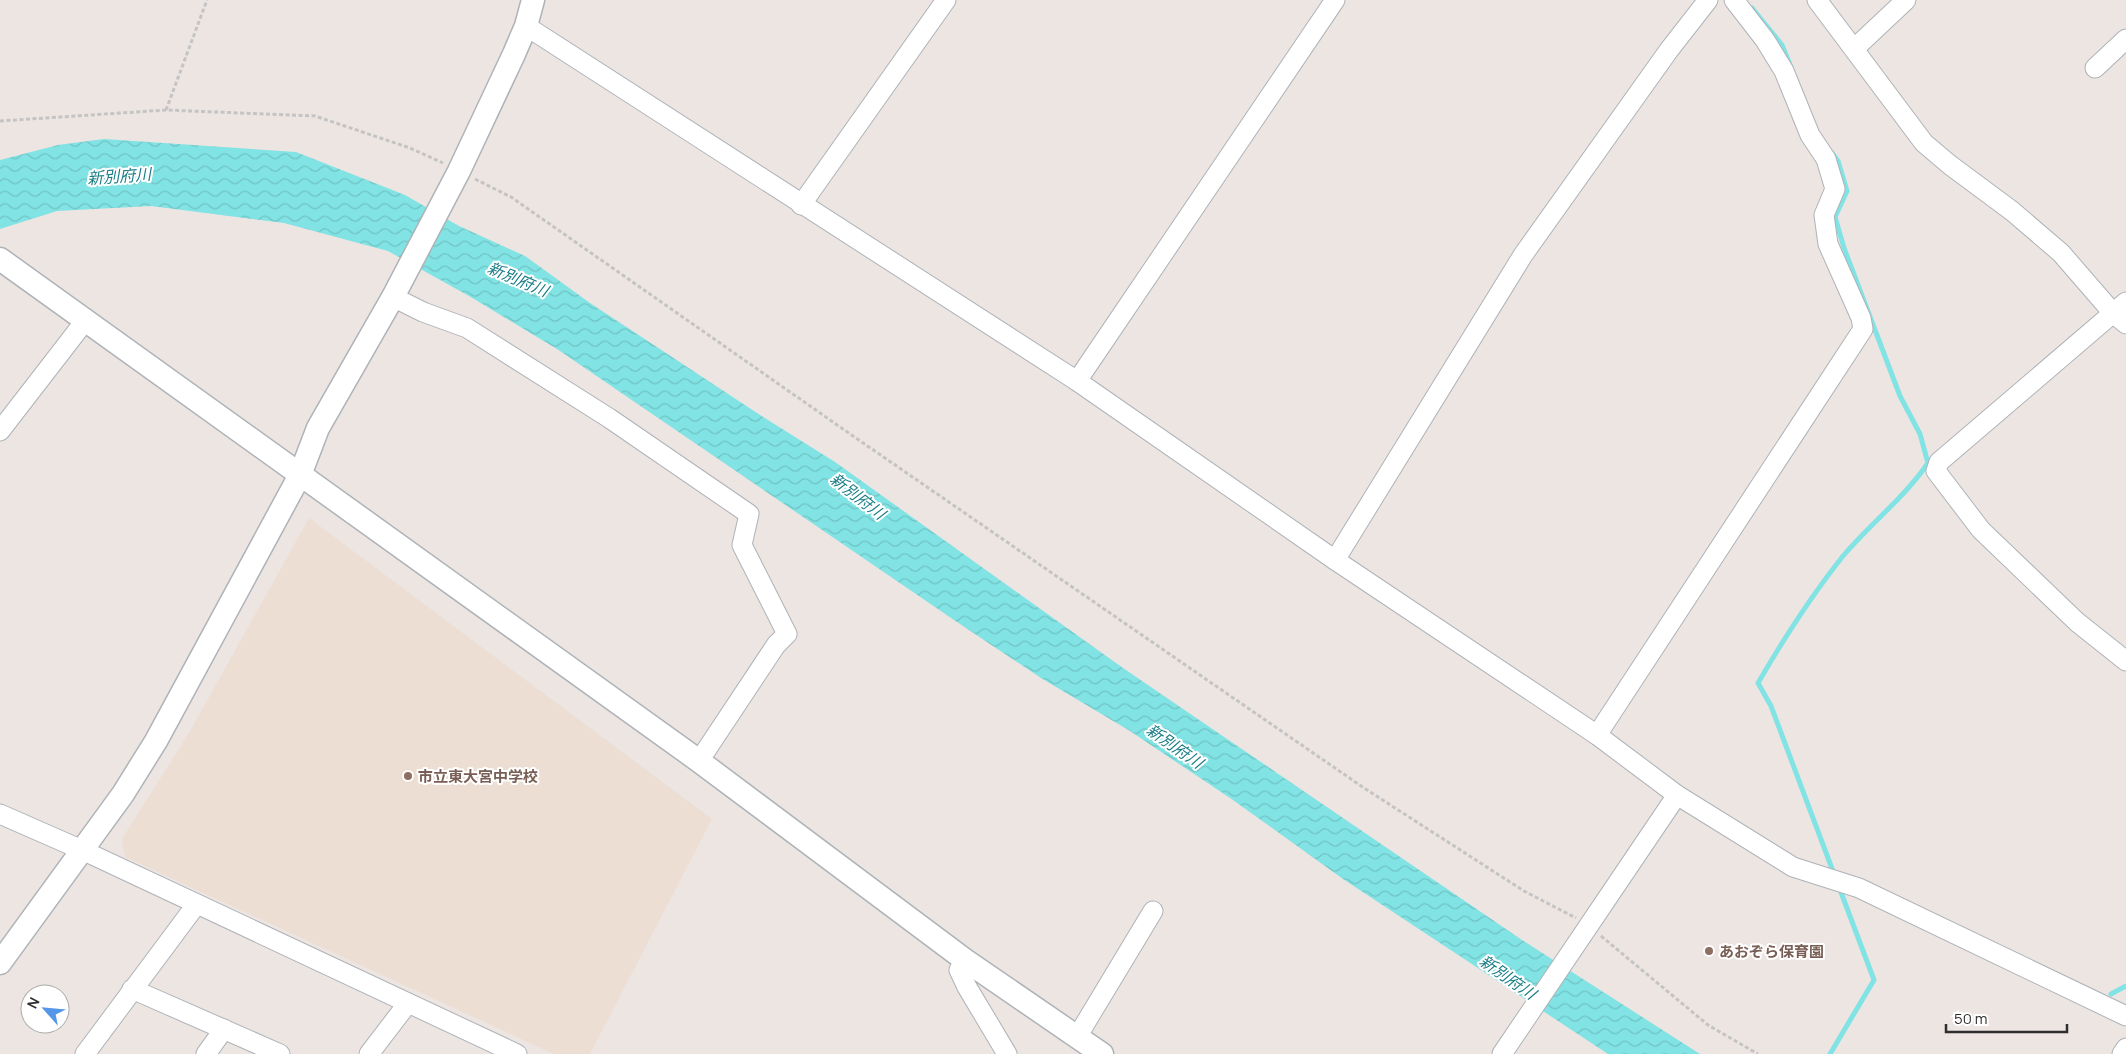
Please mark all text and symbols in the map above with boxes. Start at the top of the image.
water label: 新別府川 [86,163,154,189]
water label: 新別府川 [484,256,554,302]
water label: 新別府川 [826,468,892,526]
water label: 新別府川 [1142,719,1209,775]
place label: 市立東大宮中学校 [418,766,538,787]
marker: 市立東大宮中学校 [402,770,414,782]
place label: あおぞら保育園 [1719,941,1824,962]
marker: あおぞら保育園 [1703,945,1715,957]
water label: 新別府川 [1475,950,1542,1006]
north arrow [20,984,70,1034]
text: N [22,994,44,1012]
scale bar [1946,1002,2067,1034]
text: 50 m [1954,1008,1988,1029]

